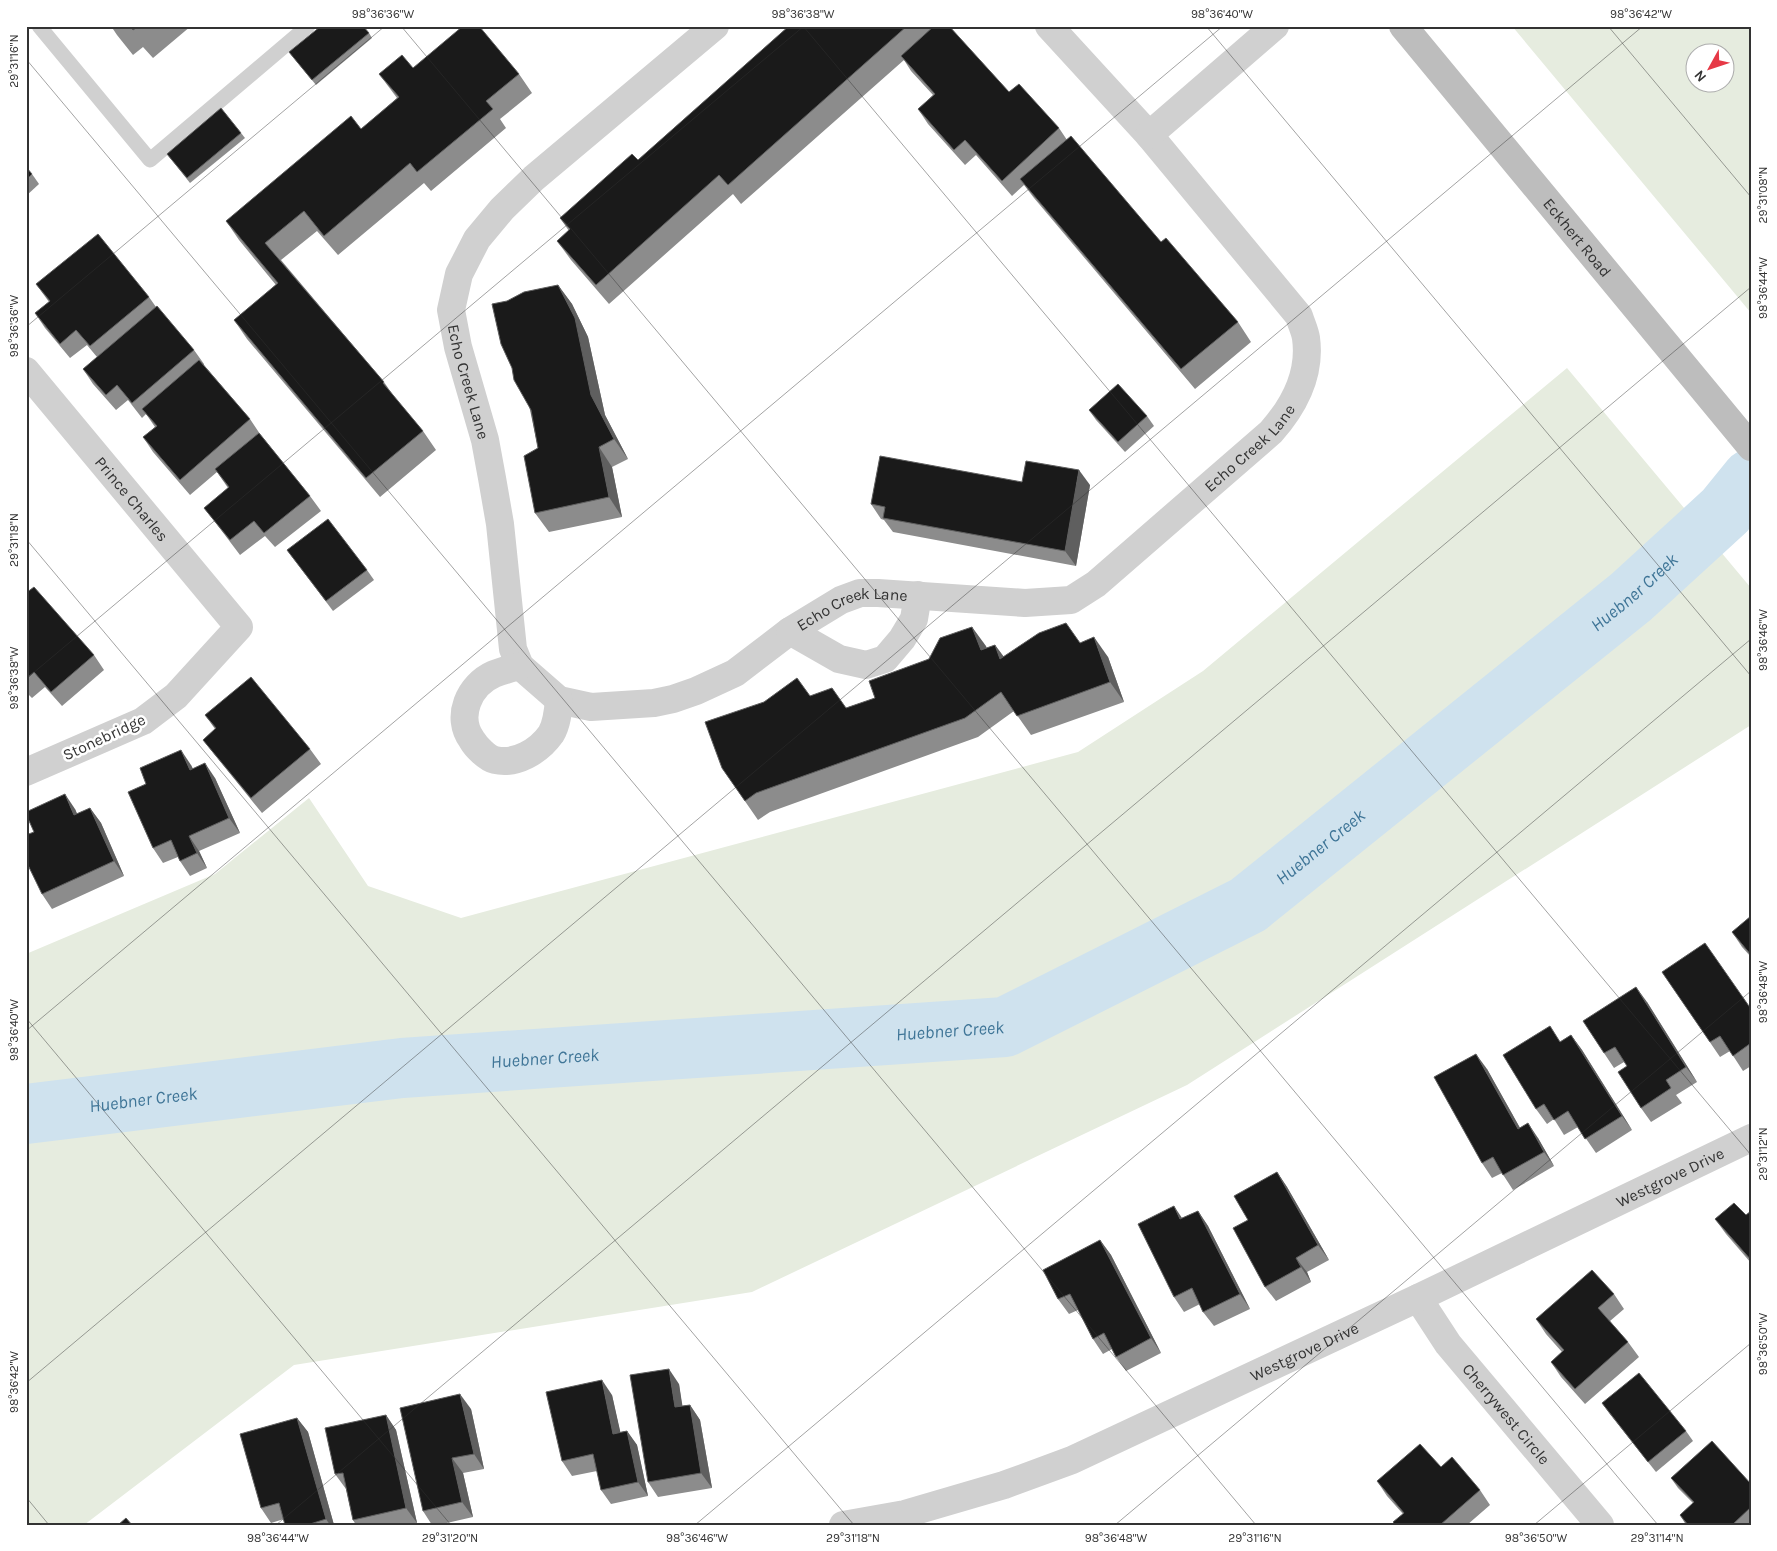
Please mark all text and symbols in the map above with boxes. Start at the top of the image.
text: 98°36'36"W [352,7,414,21]
text: 98°36'38"W [772,7,835,21]
text: 98°36'40"W [1191,7,1253,21]
text: 98°36'42"W [1610,7,1672,21]
text: 29°31'16"N [7,34,21,88]
north arrow [1684,42,1734,92]
text: N [1691,67,1710,85]
text: 29°31'08"N [1756,166,1770,224]
street label: Eckhert Road [1539,194,1616,280]
text: 98°36'44"W [1756,257,1770,319]
text: 98°36'36"W [7,295,21,357]
street label: Echo Creek Lane [444,323,494,441]
street label: Echo Creek Lane [1200,401,1299,495]
street label: Prince Charles [91,452,173,545]
text: 29°31'18"N [7,513,21,567]
water label: Huebner Creek [1586,548,1683,636]
street label: Echo Creek Lane [793,584,908,634]
text: 98°36'46"W [1756,609,1770,671]
text: 98°36'38"W [7,646,21,709]
street label: Stonebridge [60,710,148,764]
water label: Huebner Creek [1271,804,1370,889]
text: 98°36'48"W [1756,961,1770,1023]
text: 98°36'40"W [7,999,21,1061]
water label: Huebner Creek [895,1016,1006,1045]
water label: Huebner Creek [490,1044,601,1073]
water label: Huebner Creek [88,1082,199,1117]
text: 29°31'12"N [1756,1127,1770,1181]
street label: Westgrove Drive [1613,1143,1727,1211]
text: 98°36'50"W [1756,1313,1770,1375]
street label: Westgrove Drive [1247,1318,1361,1385]
text: 98°36'42"W [7,1351,21,1413]
street label: Cherrywest Circle [1459,1359,1554,1468]
text: 98°36'44"W [247,1531,309,1545]
text: 29°31'20"N [422,1531,478,1545]
text: 98°36'46"W [666,1531,728,1545]
text: 29°31'18"N [826,1531,880,1545]
text: 98°36'48"W [1085,1531,1147,1545]
text: 29°31'16"N [1228,1531,1282,1545]
text: 98°36'50"W [1505,1531,1567,1545]
text: 29°31'14"N [1630,1531,1684,1545]

